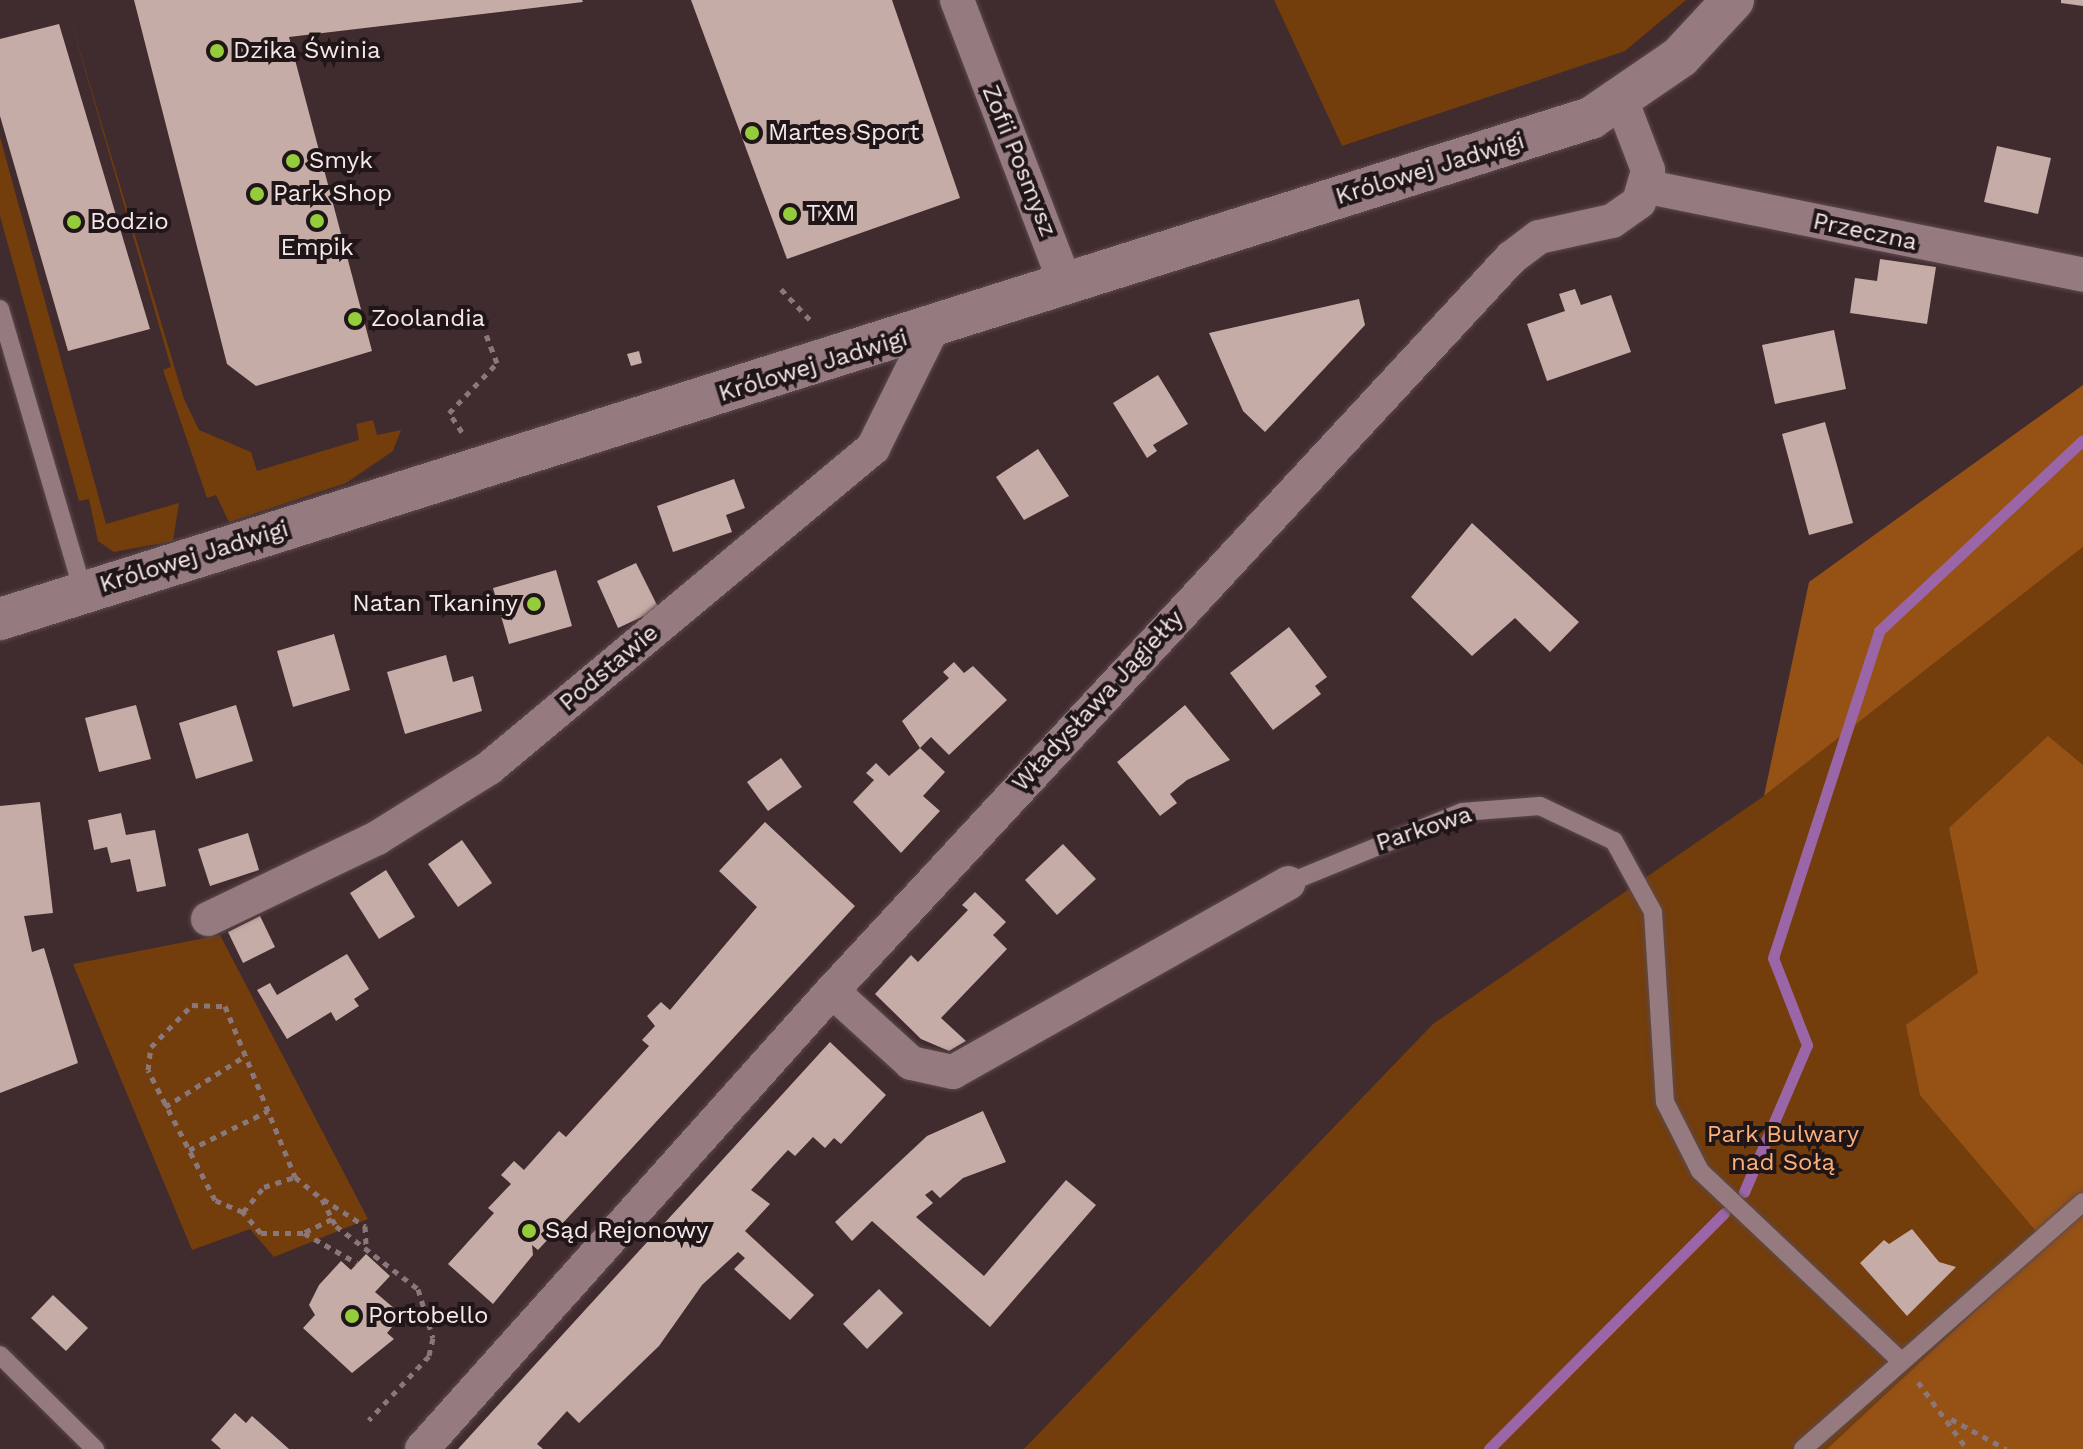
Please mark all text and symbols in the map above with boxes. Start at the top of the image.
place label: Dzika Świnia [233,37,381,65]
marker: Dzika Świnia [208,42,226,60]
street label: Zofii Posmysz [976,81,1062,241]
place label: Martes Sport [768,119,920,147]
marker: Martes Sport [743,124,761,142]
street label: Królowej Jadwigi [1332,127,1528,211]
place label: Smyk [309,147,373,175]
marker: Smyk [284,152,302,170]
place label: Park Shop [273,180,392,208]
marker: Park Shop [248,185,266,203]
place label: TXM [806,200,855,228]
marker: TXM [781,205,799,223]
street label: Przeczna [1810,207,1920,257]
place label: Bodzio [90,208,169,236]
marker: Empik [308,212,326,230]
marker: Bodzio [65,213,83,231]
place label: Empik [280,234,354,262]
place label: Zoolandia [371,305,485,333]
marker: Zoolandia [346,310,364,328]
street label: Królowej Jadwigi [715,324,911,408]
street label: Królowej Jadwigi [96,515,292,599]
place label: Natan Tkaniny [352,590,518,618]
marker: Natan Tkaniny [525,595,543,613]
street label: Władysława Jagiełły [1006,604,1190,798]
street label: Podstawie [554,618,664,718]
street label: Parkowa [1373,800,1475,858]
park label: Park Bulwary nad Sołą [1707,1121,1859,1177]
place label: Sąd Rejonowy [545,1217,708,1245]
marker: Sąd Rejonowy [520,1222,538,1240]
place label: Portobello [368,1302,488,1330]
marker: Portobello [343,1307,361,1325]

